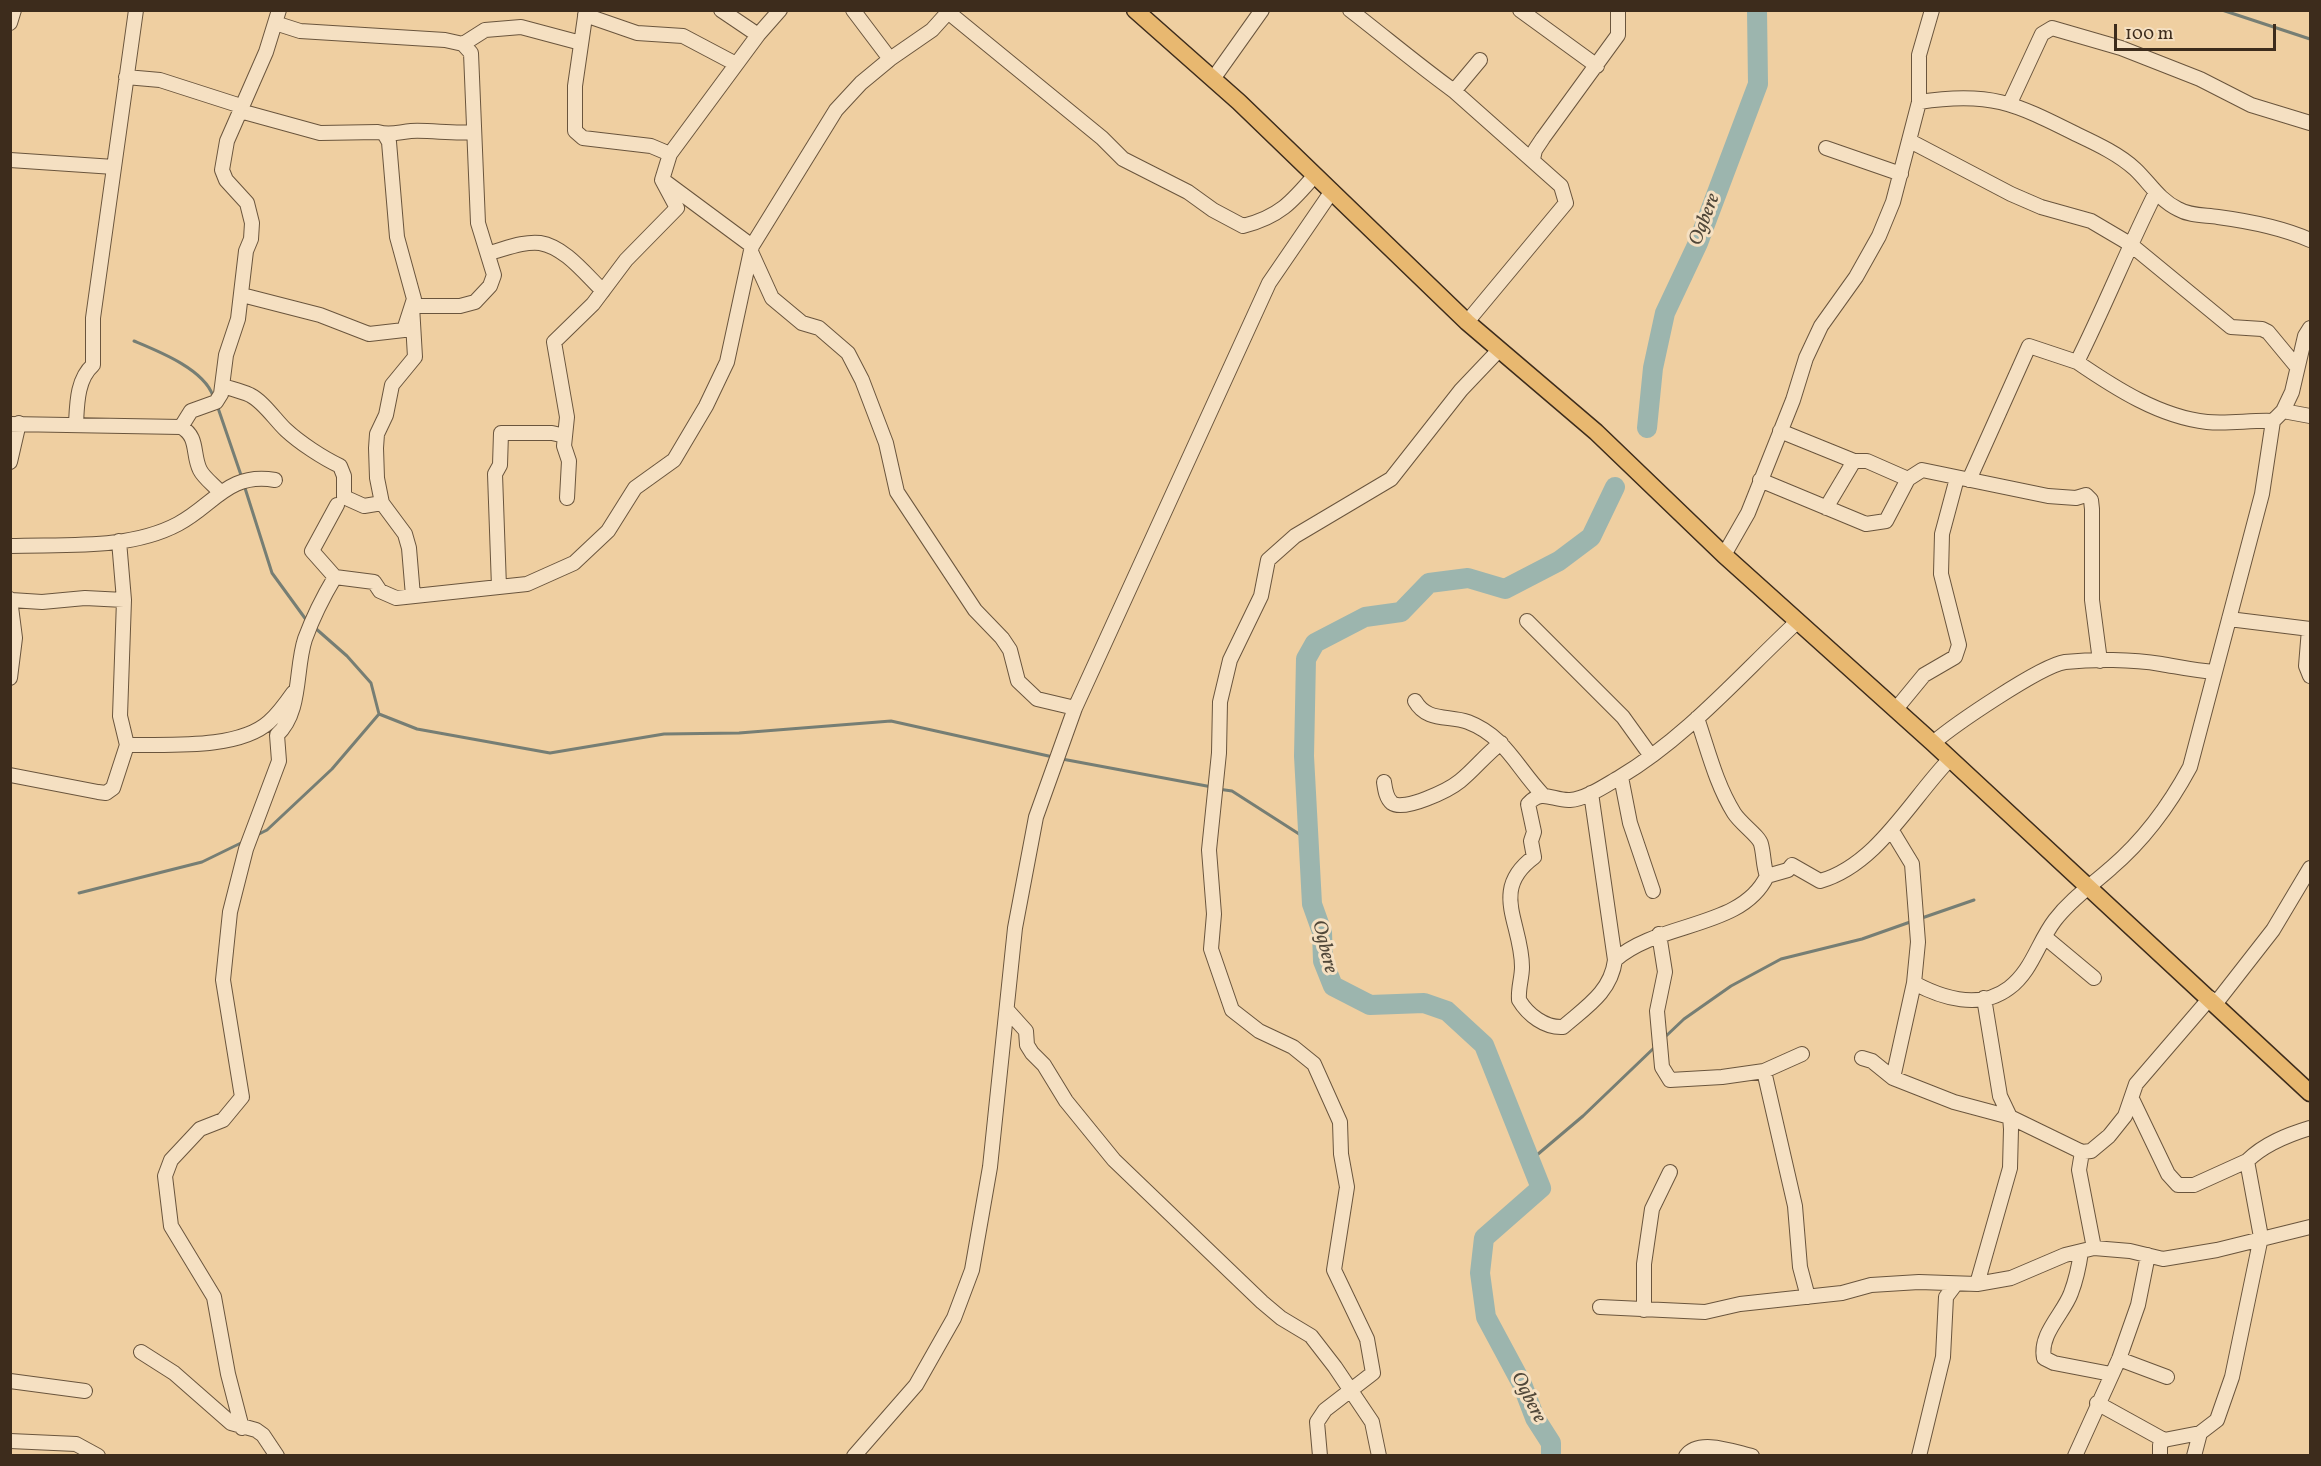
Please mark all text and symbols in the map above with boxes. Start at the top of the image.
scale bar [2117,12,2279,50]
text: 100 m [2125,22,2174,47]
water label: Ogbere [1685,190,1727,250]
water label: Ogbere [1305,918,1341,976]
water label: Ogbere [1504,1368,1550,1428]

